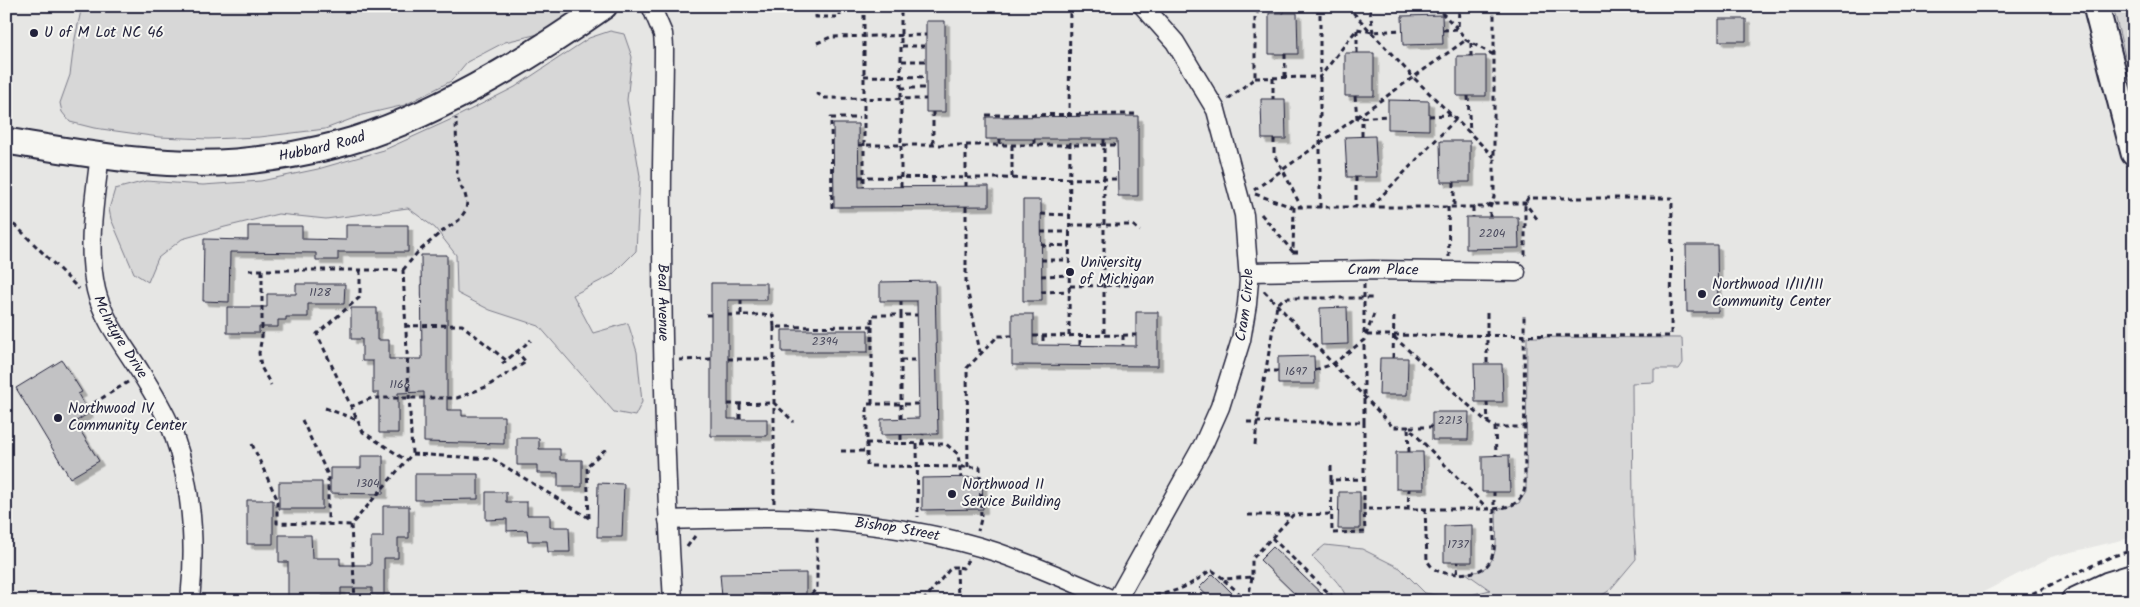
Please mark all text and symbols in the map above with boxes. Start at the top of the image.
place label: U of M Lot NC 46 [44,21,164,45]
marker: U of M Lot NC 46 [28,27,40,39]
street label: Hubbard Road [277,125,369,169]
house number: 2204 [1479,224,1506,243]
place label: University of Michigan [1080,251,1154,292]
street label: Cram Place [1347,258,1419,283]
street label: Beal Avenue [650,264,675,342]
marker: University of Michigan [1064,266,1076,278]
street label: Cram Circle [1229,267,1261,343]
place label: Northwood I/II/III Community Center [1712,273,1832,314]
house number: 1128 [309,283,332,302]
marker: Northwood I/II/III Community Center [1696,288,1708,300]
street label: McIntyre Drive [86,292,154,384]
house number: 2394 [812,332,839,351]
house number: 1697 [1285,362,1307,381]
house number: 1166 [390,375,410,394]
place label: Northwood IV Community Center [68,397,188,438]
house number: 2213 [1438,411,1462,430]
marker: Northwood IV Community Center [52,412,64,424]
place label: Northwood II Service Building [962,473,1061,514]
house number: 1304 [356,474,380,493]
marker: Northwood II Service Building [946,488,958,500]
street label: Bishop Street [853,511,942,549]
house number: 1737 [1447,535,1469,554]

